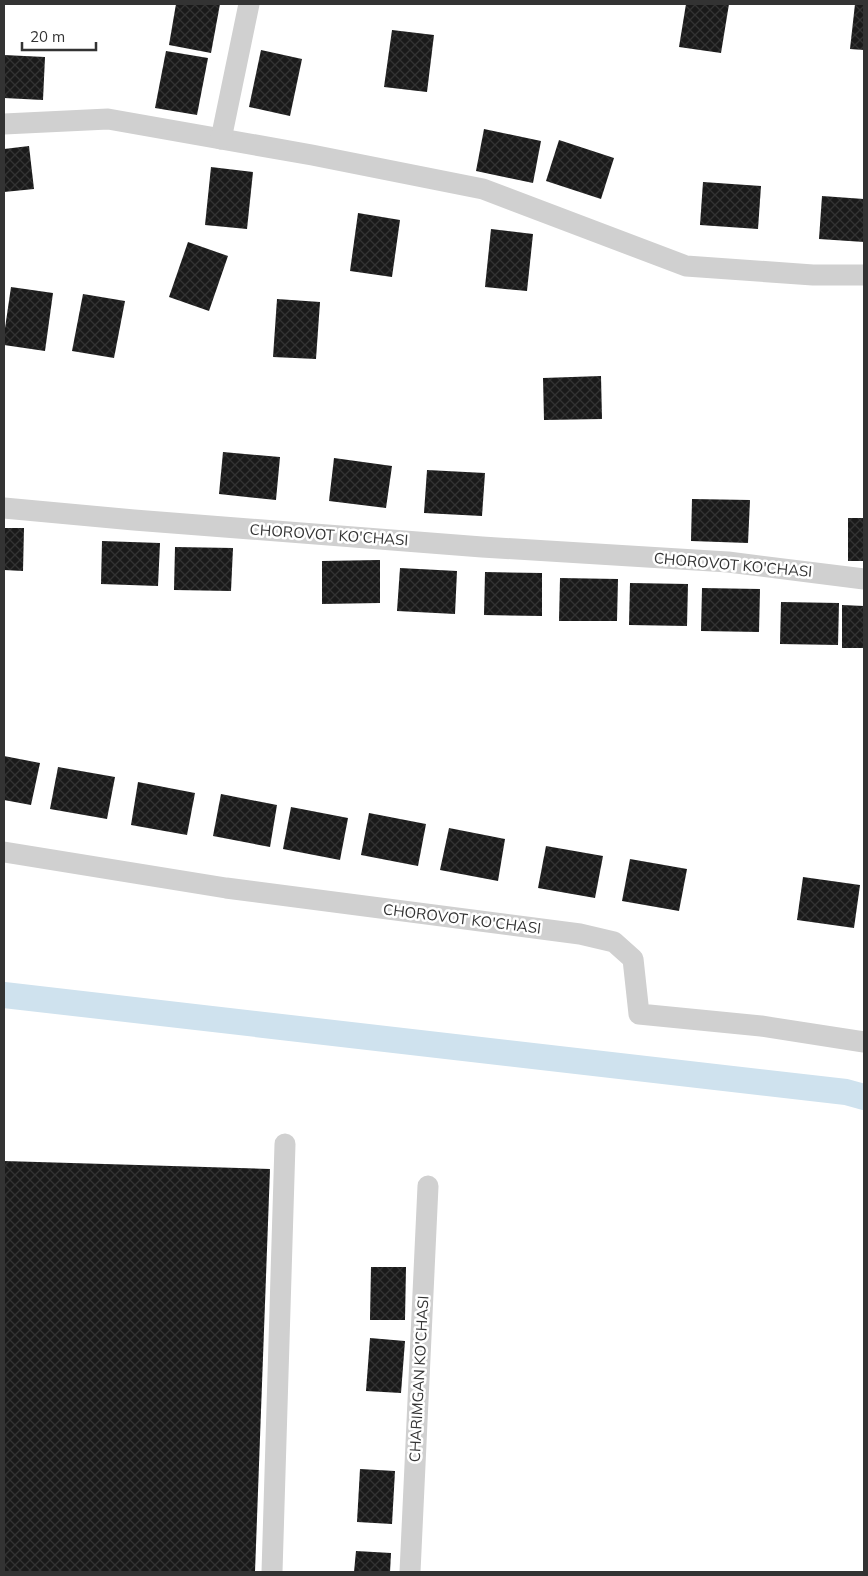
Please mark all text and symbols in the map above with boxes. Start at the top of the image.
scale bar [22,20,96,52]
text: 20 m [30,27,65,46]
street label: CHOROVOT KO'CHASI [249,519,409,550]
street label: CHOROVOT KO'CHASI [653,548,813,581]
street label: CHOROVOT KO'CHASI [382,899,542,938]
street label: CHARIMGAN KO'CHASI [405,1295,432,1463]

